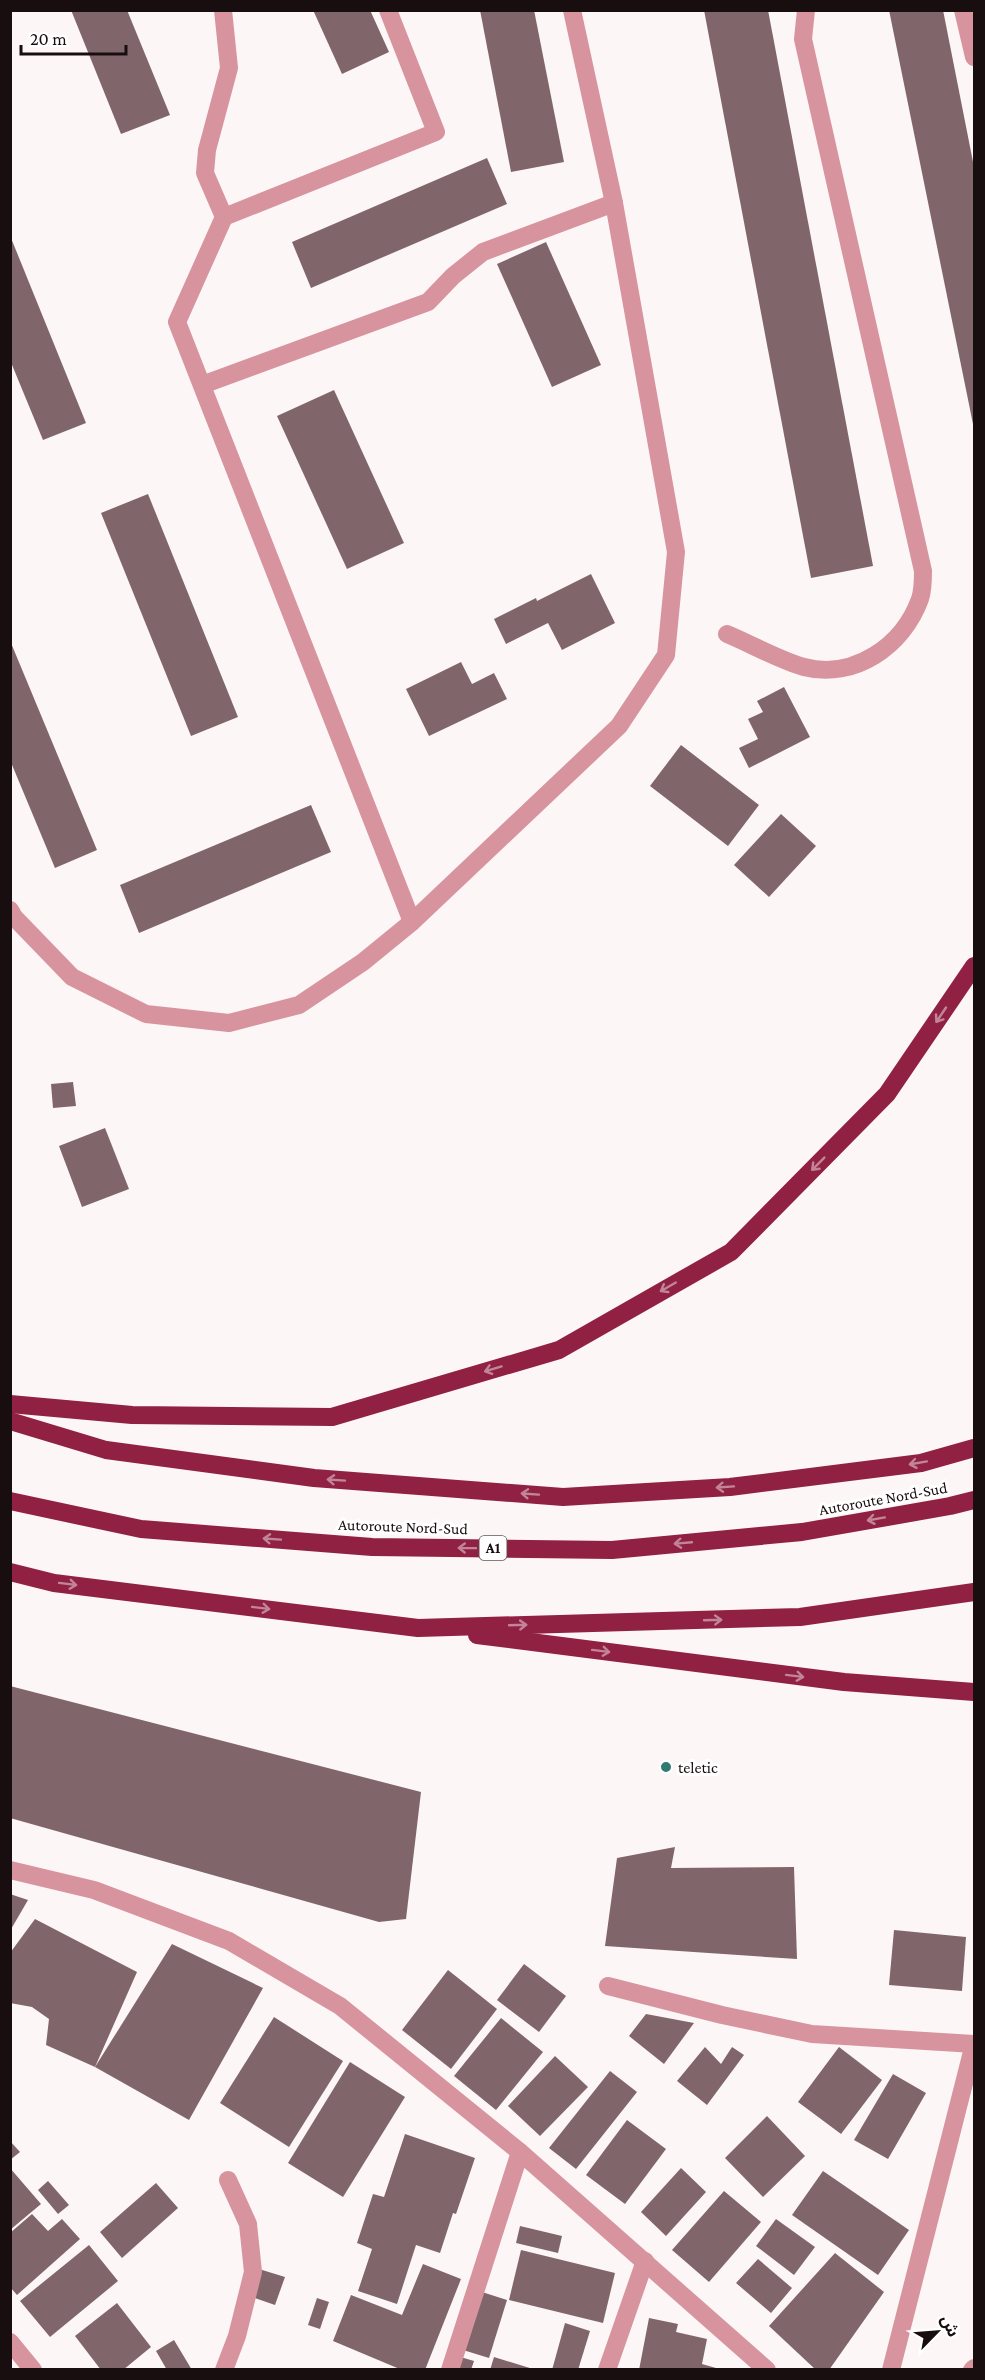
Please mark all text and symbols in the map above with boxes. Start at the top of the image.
scale bar [21,18,126,56]
text: 20 m [30,29,67,49]
one-way arrow [935,1006,948,1023]
one-way arrow [810,1157,825,1172]
one-way arrow [660,1282,678,1293]
one-way arrow [484,1364,503,1375]
one-way arrow [909,1458,928,1469]
one-way arrow [326,1474,346,1485]
street label: Autoroute Nord-Sud [818,1479,949,1518]
one-way arrow [715,1481,735,1492]
one-way arrow [521,1489,540,1500]
one-way arrow [867,1514,886,1525]
street label: Autoroute Nord-Sud [338,1516,469,1537]
one-way arrow [263,1533,283,1544]
road number: A1 [480,1536,506,1560]
one-way arrow [673,1538,693,1549]
one-way arrow [457,1542,477,1554]
one-way arrow [57,1579,77,1590]
one-way arrow [251,1603,271,1614]
one-way arrow [702,1614,722,1625]
one-way arrow [507,1619,527,1631]
one-way arrow [591,1646,611,1657]
one-way arrow [784,1671,804,1682]
place label: teletic [678,1759,718,1776]
marker: teletic [659,1760,673,1774]
north arrow [907,2302,967,2362]
text: ش [937,2312,963,2340]

